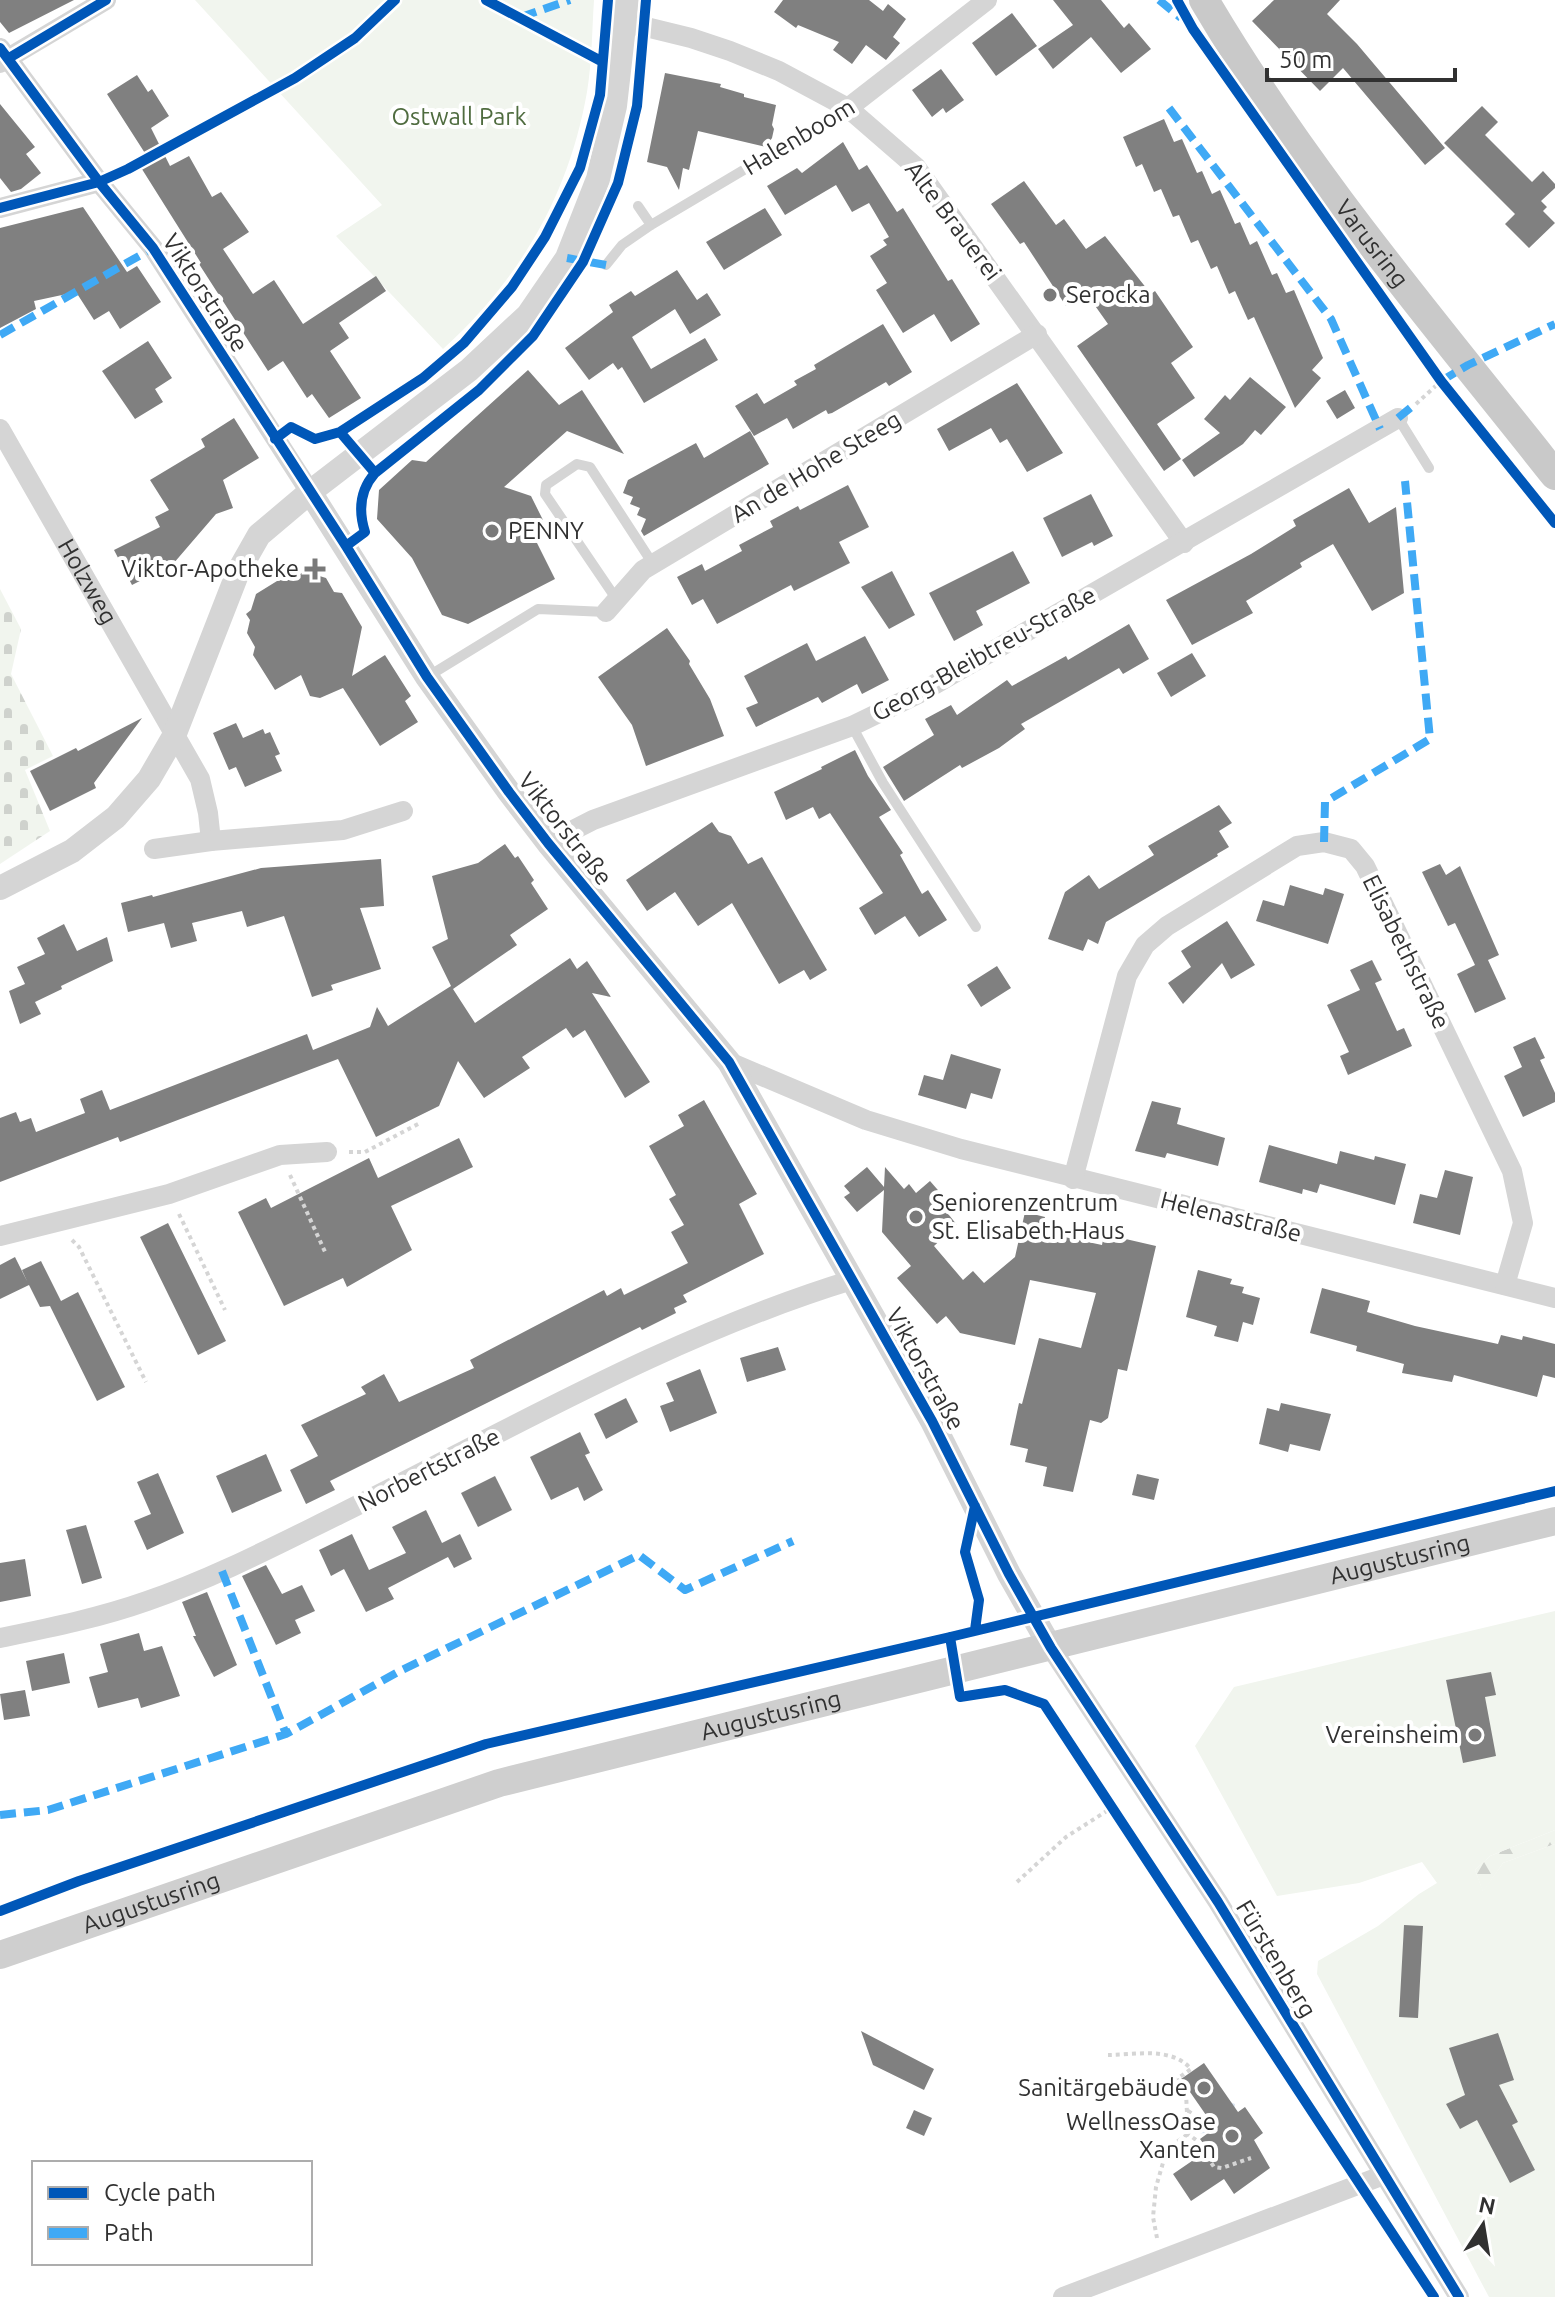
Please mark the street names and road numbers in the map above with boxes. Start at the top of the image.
street label: Halenboom [738,93,859,180]
street label: Alte Brauerei [900,156,1007,285]
street label: Varusring [1330,194,1414,293]
street label: Viktorstraße [157,229,254,357]
street label: An de Hohe Steeg [726,405,905,528]
street label: Holzweg [53,534,123,629]
street label: Georg-Bleibtreu-Straße [867,581,1100,726]
street label: Viktorstraße [513,767,618,890]
street label: Elisabethstraße [1358,870,1455,1033]
street label: Helenastraße [1158,1186,1305,1247]
street label: Viktorstraße [881,1303,970,1435]
street label: Norbertstraße [354,1422,504,1517]
street label: Augustusring [1327,1529,1473,1589]
street label: Augustusring [698,1685,844,1745]
street label: Augustusring [79,1866,223,1939]
street label: Fürstenberg [1231,1895,1322,2022]

